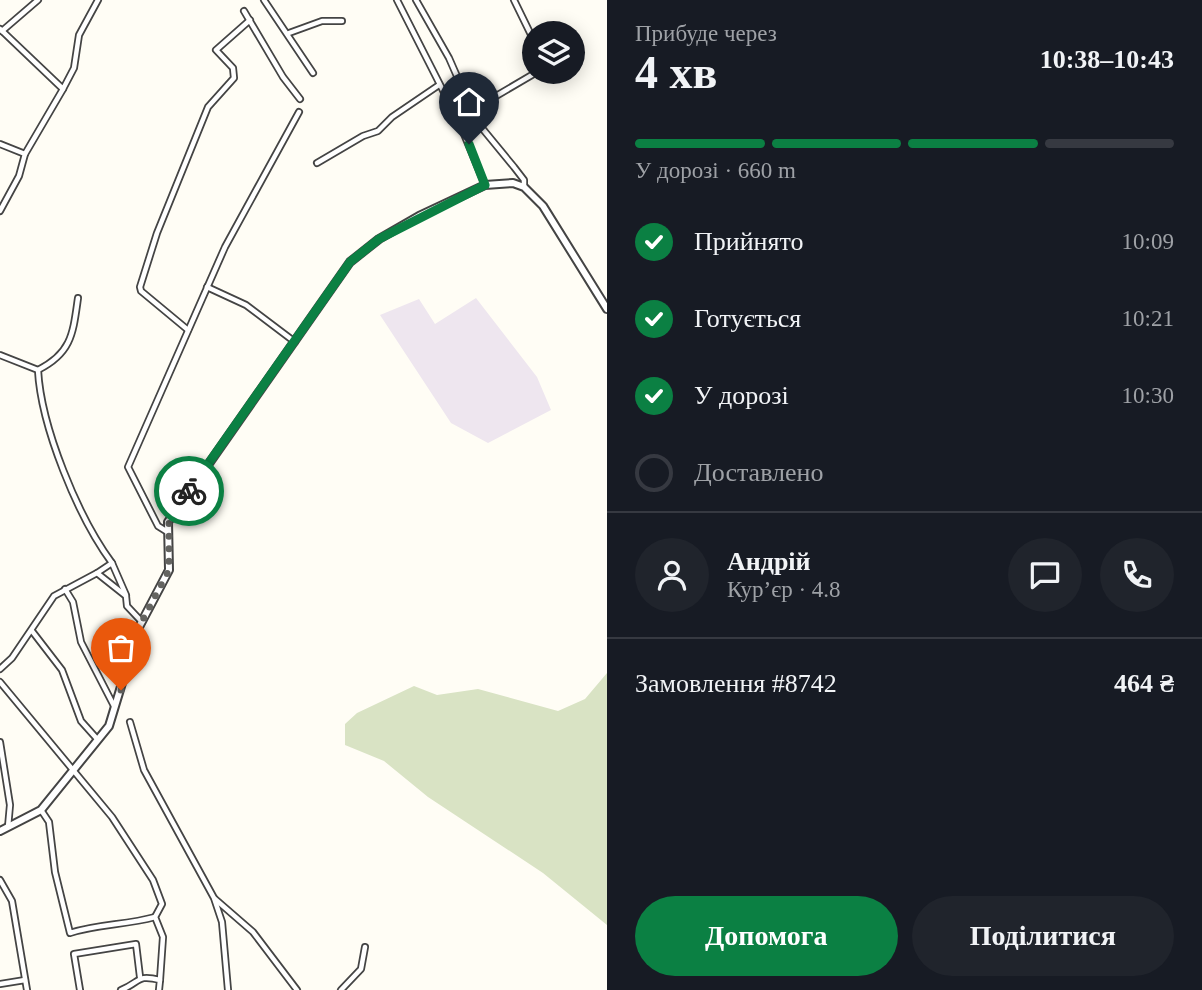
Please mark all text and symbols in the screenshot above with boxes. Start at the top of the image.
map controls [522,21,585,84]
button: layers [522,21,585,84]
text: Прибуде через [635,21,777,46]
text: 10:38–10:43 [1040,45,1174,74]
text: 4 хв [635,47,717,98]
pin [439,72,499,144]
icon: home [450,83,488,121]
text: У дорозі · 660 m [635,158,796,183]
icon: check [635,223,673,261]
text: Прийнято [694,227,804,256]
text: 10:09 [1122,229,1174,254]
icon: check [635,300,673,338]
text: Готується [694,304,801,333]
text: 10:21 [1122,306,1174,331]
icon: check [635,377,673,415]
text: У дорозі [694,381,789,410]
text: 10:30 [1122,383,1174,408]
courier [154,456,224,526]
text: Доставлено [694,458,824,487]
icon: bike [170,472,208,510]
button: person [635,538,709,612]
button: chat [1008,538,1082,612]
button: phone [1100,538,1174,612]
text: Андрій [727,547,811,576]
text: Кур’єр · 4.8 [727,577,841,602]
pin [91,618,151,690]
icon: bag [102,629,140,667]
text: Замовлення #8742 [635,669,837,698]
text: 464 ₴ [1114,669,1174,698]
button: Допомога [635,896,898,976]
button: Поділитися [912,896,1174,976]

